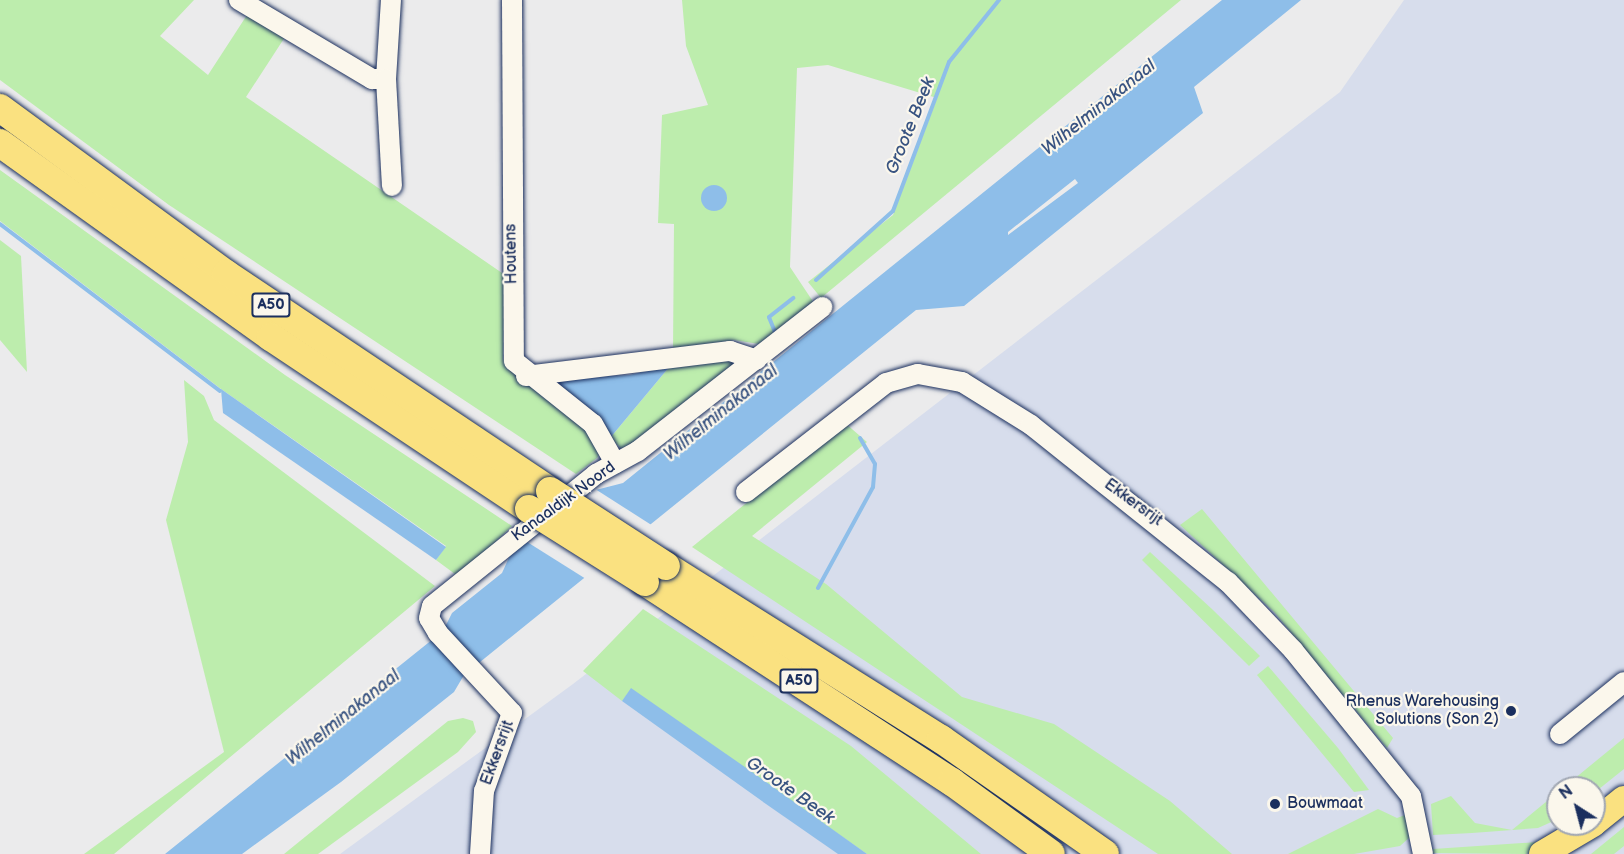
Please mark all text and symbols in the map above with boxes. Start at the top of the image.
water label: Wilhelminakanaal [1038,55,1160,161]
water label: Groote Beek [882,74,940,178]
street label: Houtens [502,224,522,284]
road number: A50 [250,293,292,317]
water label: Wilhelminakanaal [660,360,782,466]
street label: Kanaaldijk Noord [508,458,620,546]
street label: Ekkersrijt [1100,475,1166,531]
water label: Wilhelminakanaal [282,665,404,771]
road number: A50 [778,669,820,693]
place label: Rhenus Warehousing Solutions (Son 2) [1345,692,1499,730]
marker: Rhenus Warehousing Solutions (Son 2) [1504,704,1518,718]
street label: Ekkersrijt [477,718,519,788]
water label: Groote Beek [742,753,838,829]
north arrow [1546,776,1606,836]
text: N [1556,781,1577,804]
place label: Bouwmaat [1287,794,1363,814]
marker: Bouwmaat [1268,797,1282,811]

